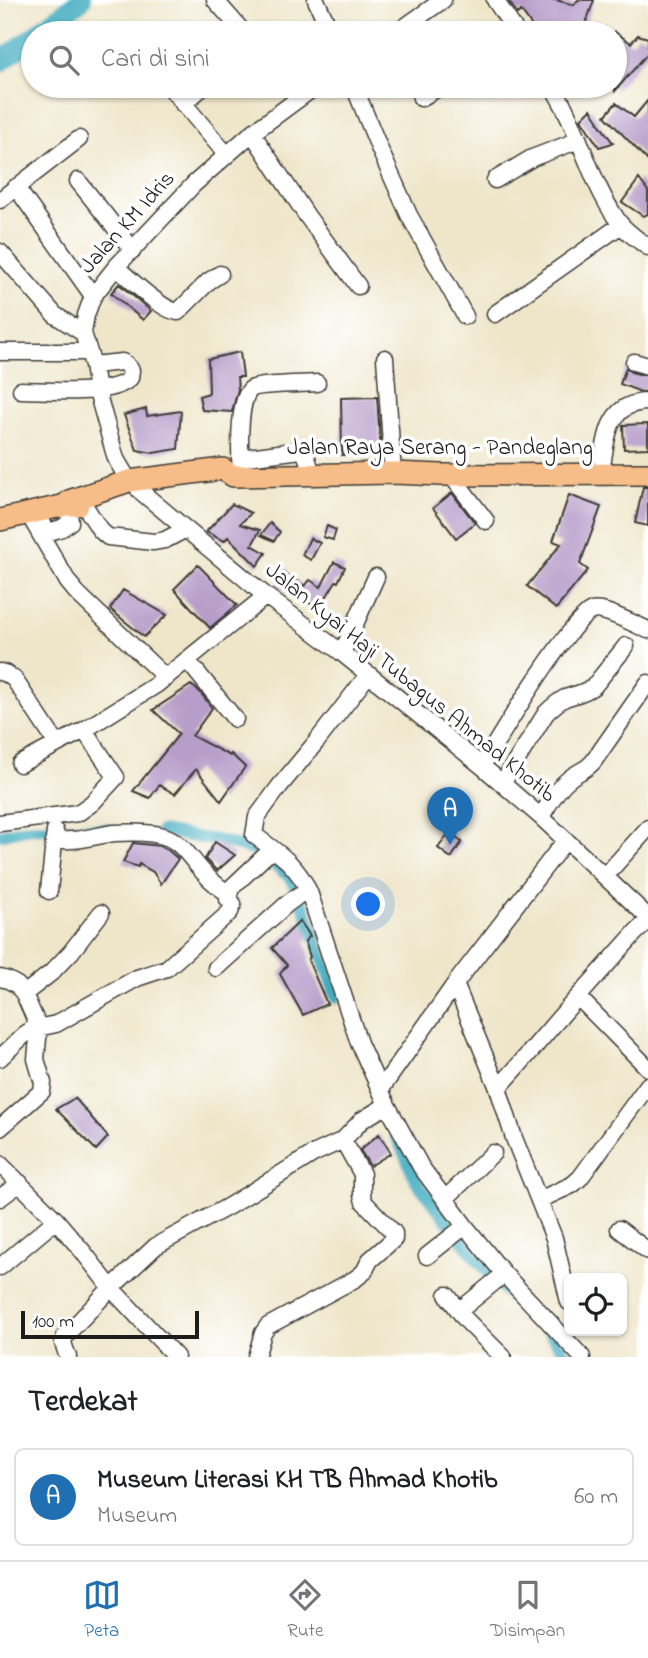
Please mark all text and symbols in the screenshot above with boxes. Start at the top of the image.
search box [21,21,627,98]
icon: search [45,41,83,79]
text: Cari di sini [101,41,210,79]
street label: Jalan KM Idris [73,164,183,282]
street label: Jalan Raya Serang - Pandeglang [287,432,593,467]
street label: Jalan Kyai Haji Tubagus Ahmad Khotib [259,557,561,809]
pin: A [427,787,473,845]
your location [351,887,385,921]
map controls [564,1273,627,1336]
button: locate [564,1273,627,1336]
scale bar [21,1308,200,1340]
text: 100 m [32,1309,74,1336]
text: Terdekat [28,1381,138,1425]
text: Museum Literasi KH TB Ahmad Khotib [97,1462,498,1500]
text: A [46,1481,60,1514]
text: 60 m [574,1481,618,1514]
text: Museum [97,1500,177,1533]
tab: Peta [83,1576,121,1645]
tab: Rute [286,1576,324,1645]
tab: Disimpan [490,1576,565,1645]

